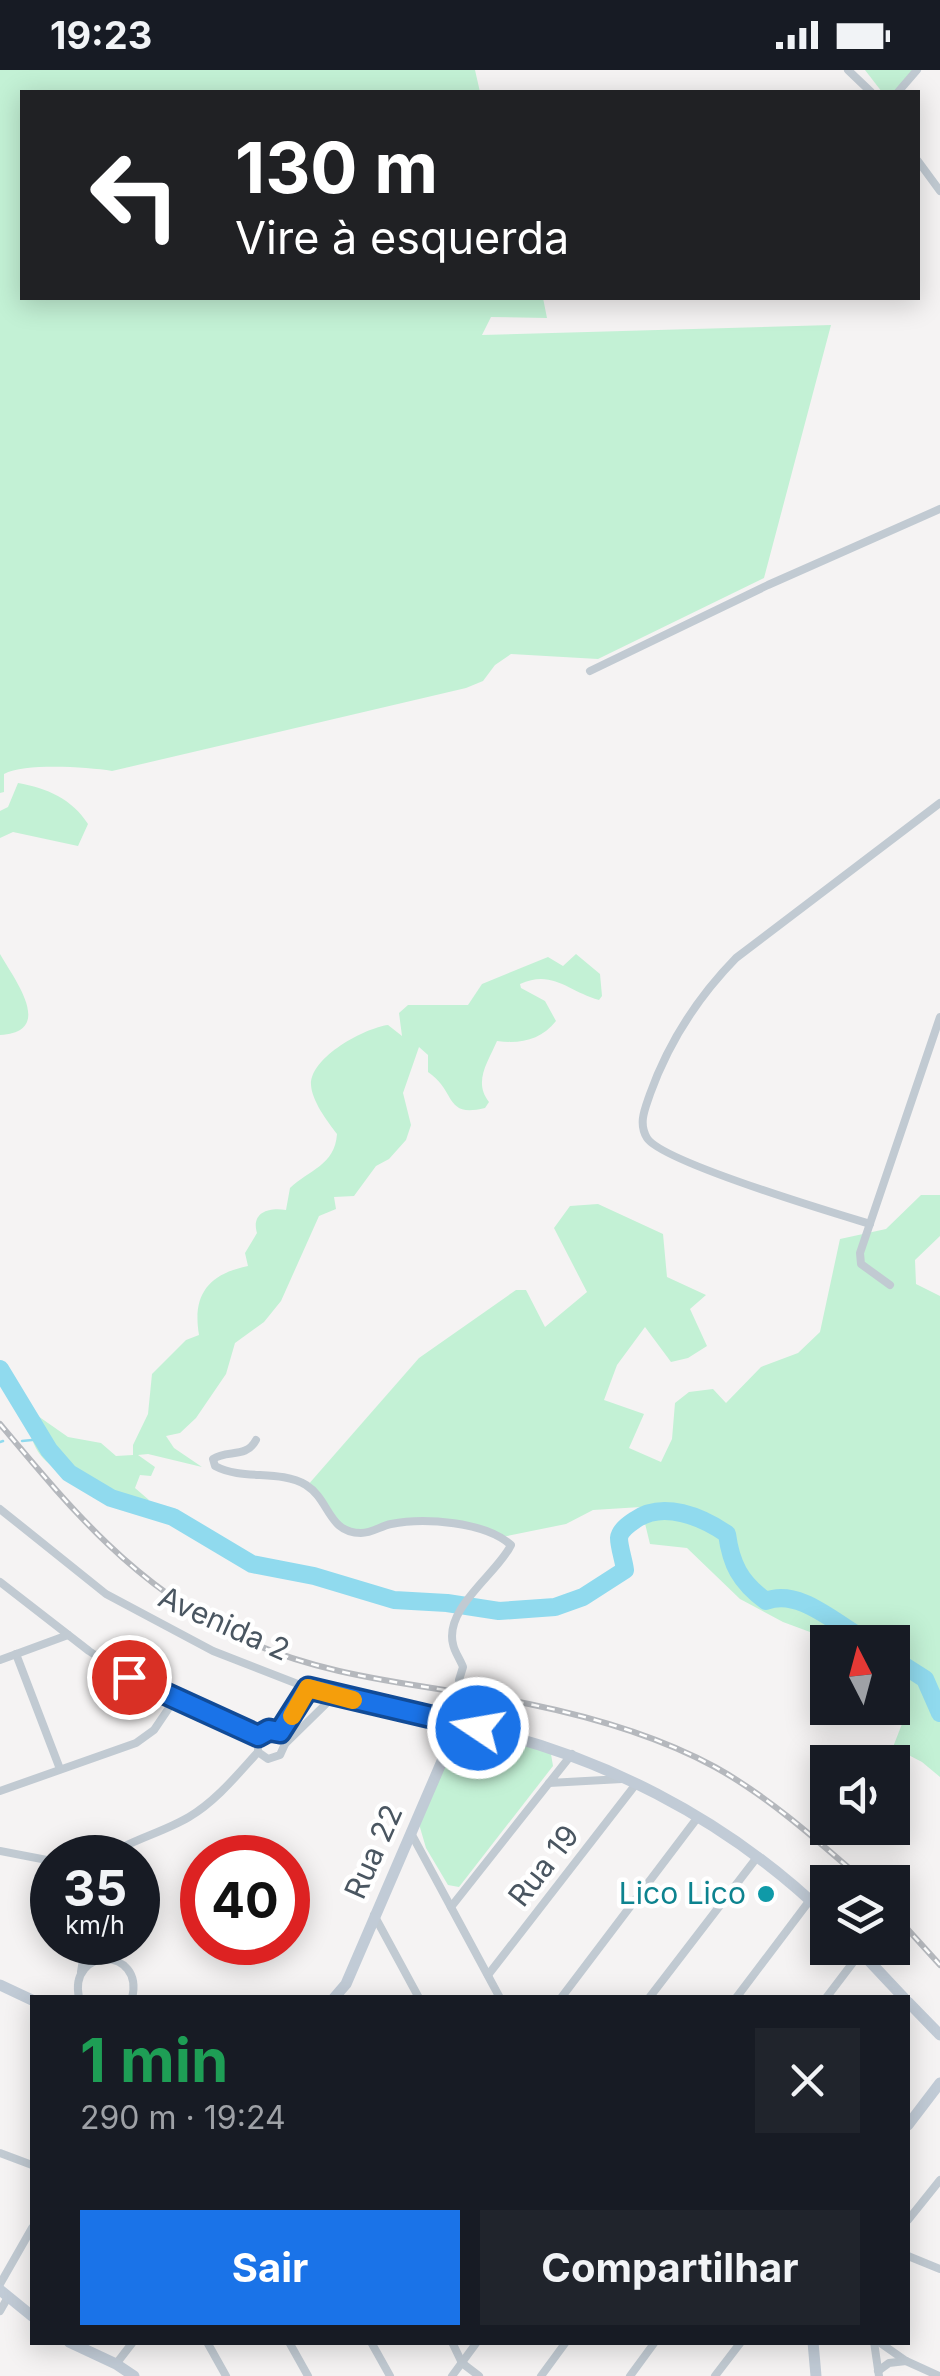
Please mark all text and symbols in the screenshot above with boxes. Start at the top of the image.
text: 19:23 [50,12,152,58]
text: 130 m [235,125,438,210]
icon: left [70,130,200,260]
text: Vire à esquerda [235,210,569,265]
street label: Avenida 2 [153,1578,295,1668]
north arrow [810,1625,910,1725]
map controls [810,1625,910,1965]
pin [87,1635,172,1720]
icon: arrive [102,1650,157,1705]
position arrow [426,1676,530,1780]
button: sound [810,1745,910,1845]
street label: Rua 22 [337,1799,410,1904]
street label: Rua 19 [500,1818,586,1913]
speed limit sign: 40 [180,1835,310,1965]
text: 35 [63,1858,127,1918]
button: layers [810,1865,910,1965]
place label: Lico Lico [619,1875,746,1911]
marker: Lico Lico [755,1883,777,1905]
text: km/h [65,1910,125,1940]
text: 1 min [80,2024,228,2096]
button: close [755,2028,860,2133]
text: 290 m · 19:24 [80,2098,286,2137]
button: Sair [80,2210,460,2325]
button: Compartilhar [480,2210,860,2325]

